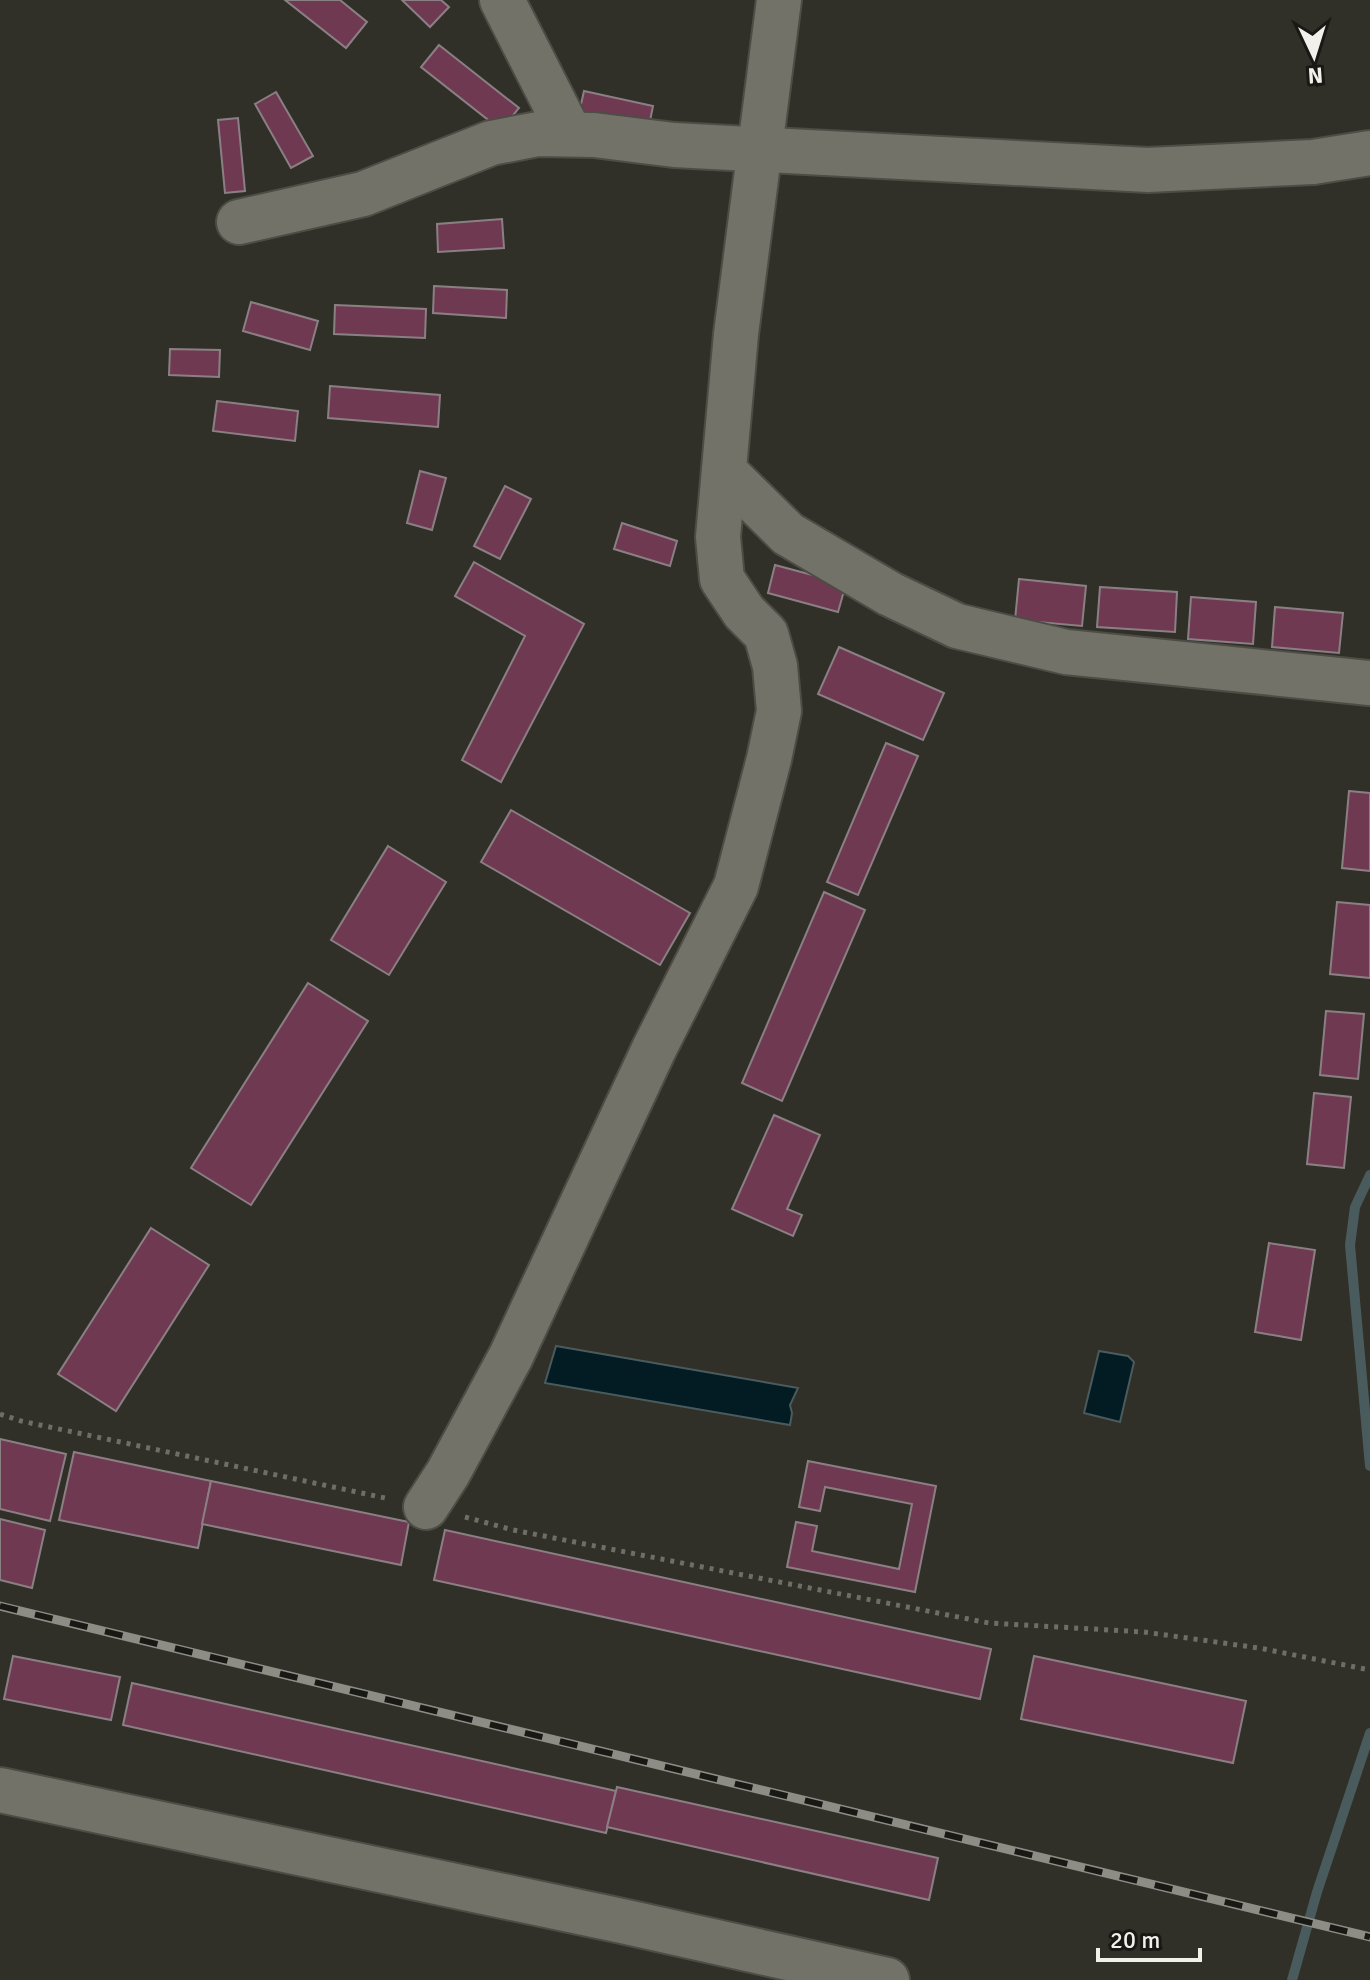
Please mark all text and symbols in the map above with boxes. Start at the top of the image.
north arrow [1274,16,1354,96]
text: N [1307,61,1324,89]
scale bar [1098,1912,1200,1962]
text: 20 m [1110,1925,1160,1955]

